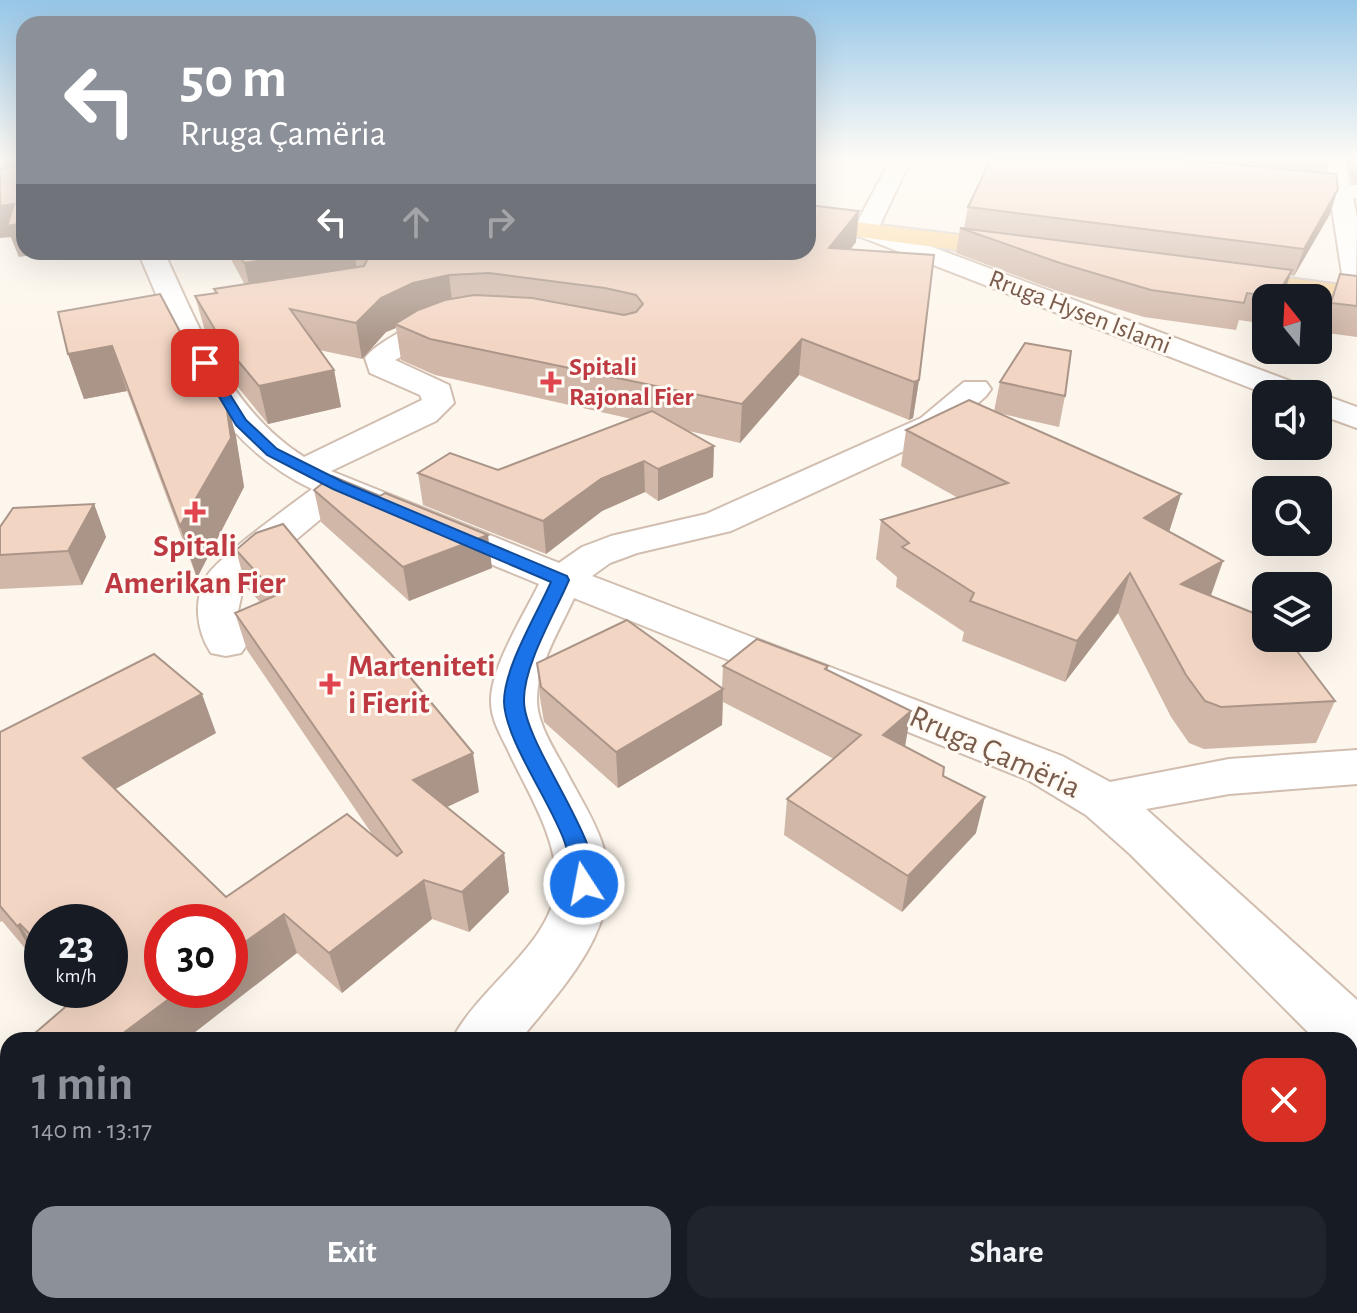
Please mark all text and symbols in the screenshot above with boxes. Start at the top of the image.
icon: left [48,48,152,152]
text: 50 m [180,51,287,107]
text: Rruga Çamëria [180,116,386,152]
icon: left [310,200,354,244]
icon: ahead [394,200,438,244]
icon: right [478,200,522,244]
street label: Rruga Hysen Islami [985,265,1175,359]
north arrow [1252,284,1332,364]
map controls [1252,284,1332,652]
pin [171,329,239,397]
icon: arrive [183,341,227,385]
place label: Spitali Rajonal Fier [569,354,694,410]
marker: Spitali Rajonal Fier [540,371,562,393]
button: sound [1252,380,1332,460]
button: search [1252,476,1332,556]
marker: Spitali Amerikan Fier [184,501,206,523]
place label: Spitali Amerikan Fier [105,530,285,599]
button: layers [1252,572,1332,652]
place label: Marteniteti i Fierit [348,650,496,719]
marker: Marteniteti i Fierit [319,673,341,695]
street label: Rruga Çamëria [905,700,1085,804]
position arrow [542,842,626,926]
speed limit sign: 30 [144,904,248,1008]
text: 23 [58,926,94,966]
text: km/h [55,966,97,986]
button: close [1242,1058,1326,1142]
text: 1 min [32,1061,133,1109]
text: 140 m · 13:17 [32,1117,152,1143]
button: Exit [32,1206,671,1298]
button: Share [687,1206,1326,1298]

